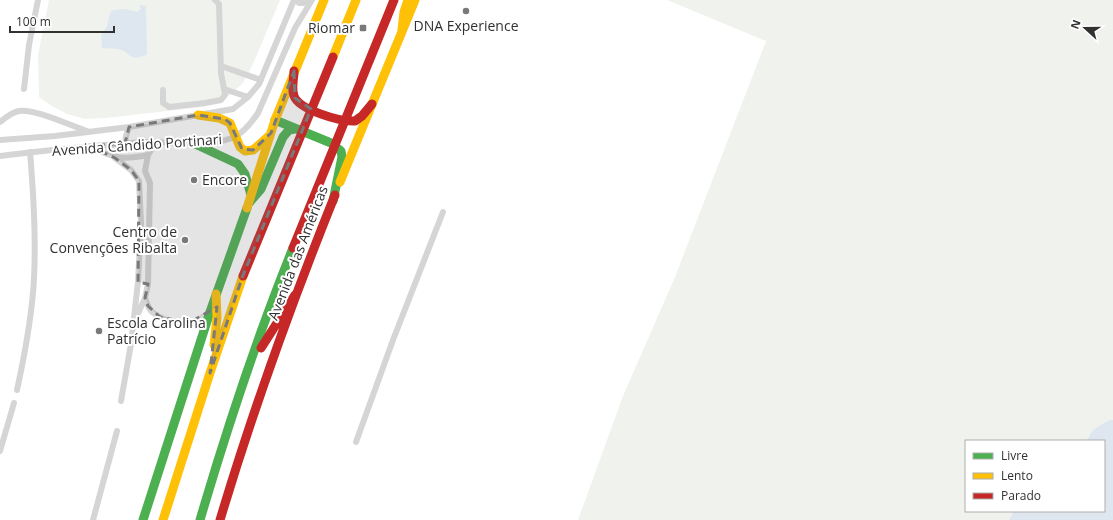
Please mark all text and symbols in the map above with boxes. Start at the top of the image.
marker: DNA Experience [461,6,471,16]
scale bar [10,8,114,34]
north arrow [1065,8,1105,48]
text: 100 m [16,13,51,30]
place label: DNA Experience [414,16,519,35]
text: N [1067,17,1084,31]
place label: Riomar [308,18,355,37]
marker: Riomar [358,23,368,33]
street label: Avenida Cândido Portinari [51,129,223,160]
place label: Encore [202,170,247,189]
marker: Encore [189,175,199,185]
street label: Avenida das Américas [263,183,332,323]
place label: Centro de Convenções Ribalta [50,222,177,257]
marker: Centro de Convenções Ribalta [180,235,190,245]
place label: Escola Carolina Patrício [107,313,206,348]
marker: Escola Carolina Patrício [94,326,104,336]
legend [965,440,1105,512]
text: Livre [1001,447,1028,464]
text: Lento [1001,467,1033,484]
text: Parado [1001,487,1041,504]

